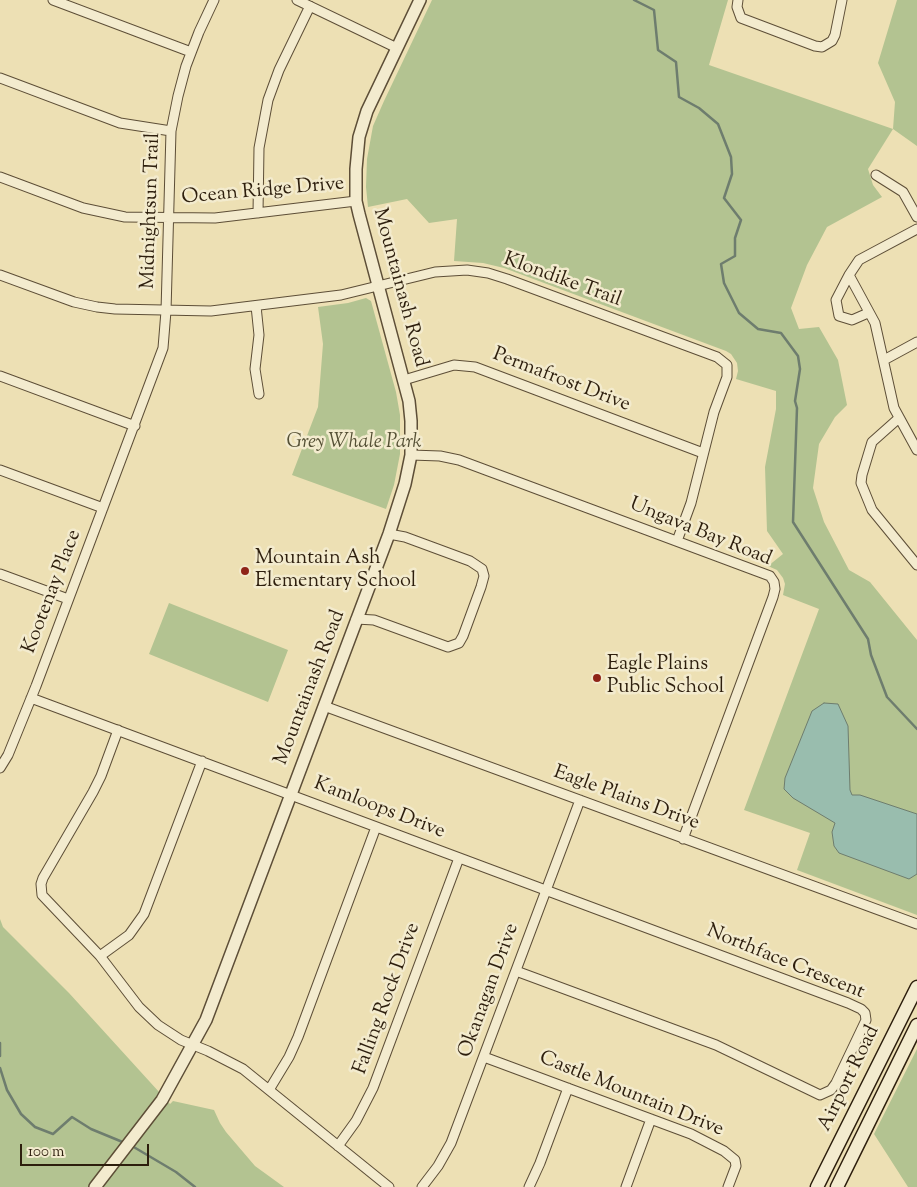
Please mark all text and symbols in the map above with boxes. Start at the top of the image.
street label: Midnightsun Trail [137,132,167,290]
street label: Ocean Ridge Drive [181,173,345,211]
street label: Mountainash Road [366,206,432,370]
street label: Klondike Trail [500,249,624,313]
street label: Permafrost Drive [489,344,633,418]
park label: Grey Whale Park [286,432,422,456]
street label: Ungava Bay Road [625,494,775,572]
street label: Kootenay Place [18,527,88,657]
place label: Mountain Ash Elementary School [255,548,416,595]
marker: Mountain Ash Elementary School [239,565,251,577]
street label: Mountainash Road [270,607,352,769]
place label: Eagle Plains Public School [607,654,724,701]
marker: Eagle Plains Public School [591,672,603,684]
street label: Eagle Plains Drive [550,761,702,837]
street label: Kamloops Drive [310,773,448,845]
street label: Falling Rock Drive [349,920,427,1078]
street label: Northface Crescent [702,920,868,1006]
street label: Okanagan Drive [455,921,525,1061]
street label: Airport Road [814,1022,886,1136]
street label: Castle Mountain Drive [535,1047,727,1143]
scale bar [22,1134,151,1166]
text: 100 m [28,1142,64,1163]

